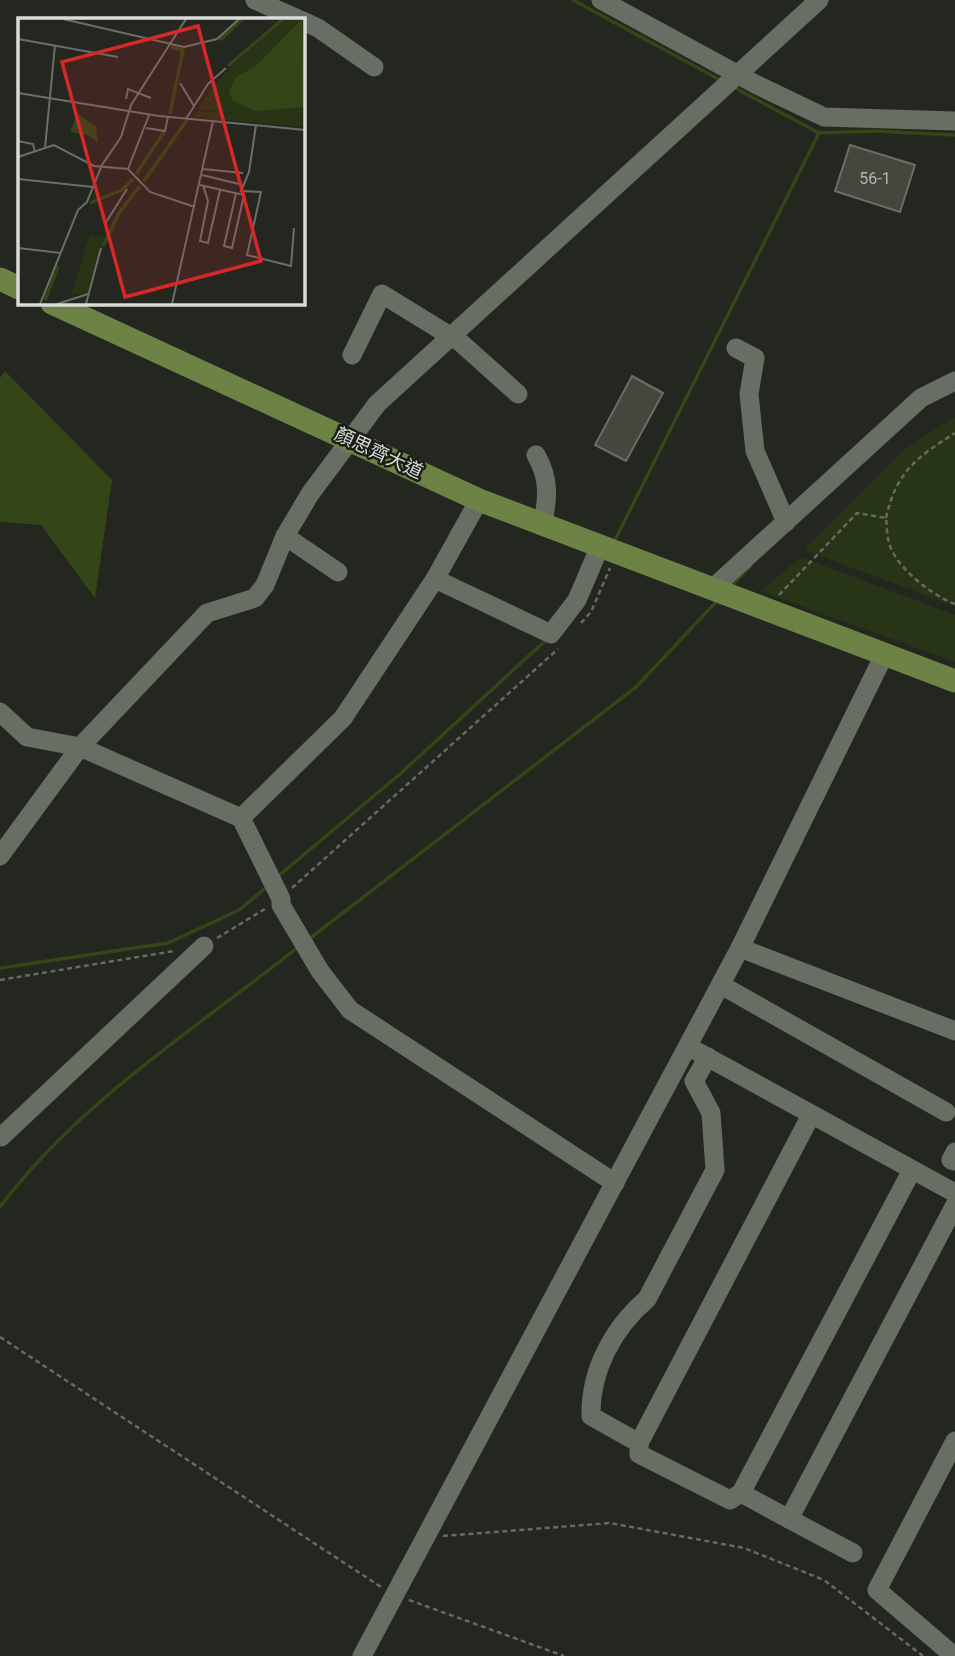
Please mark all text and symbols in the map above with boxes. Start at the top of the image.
inset map [18,18,304,304]
house number: 56-1 [859,169,891,188]
street label: 顏思齊大道 [331,422,427,484]

